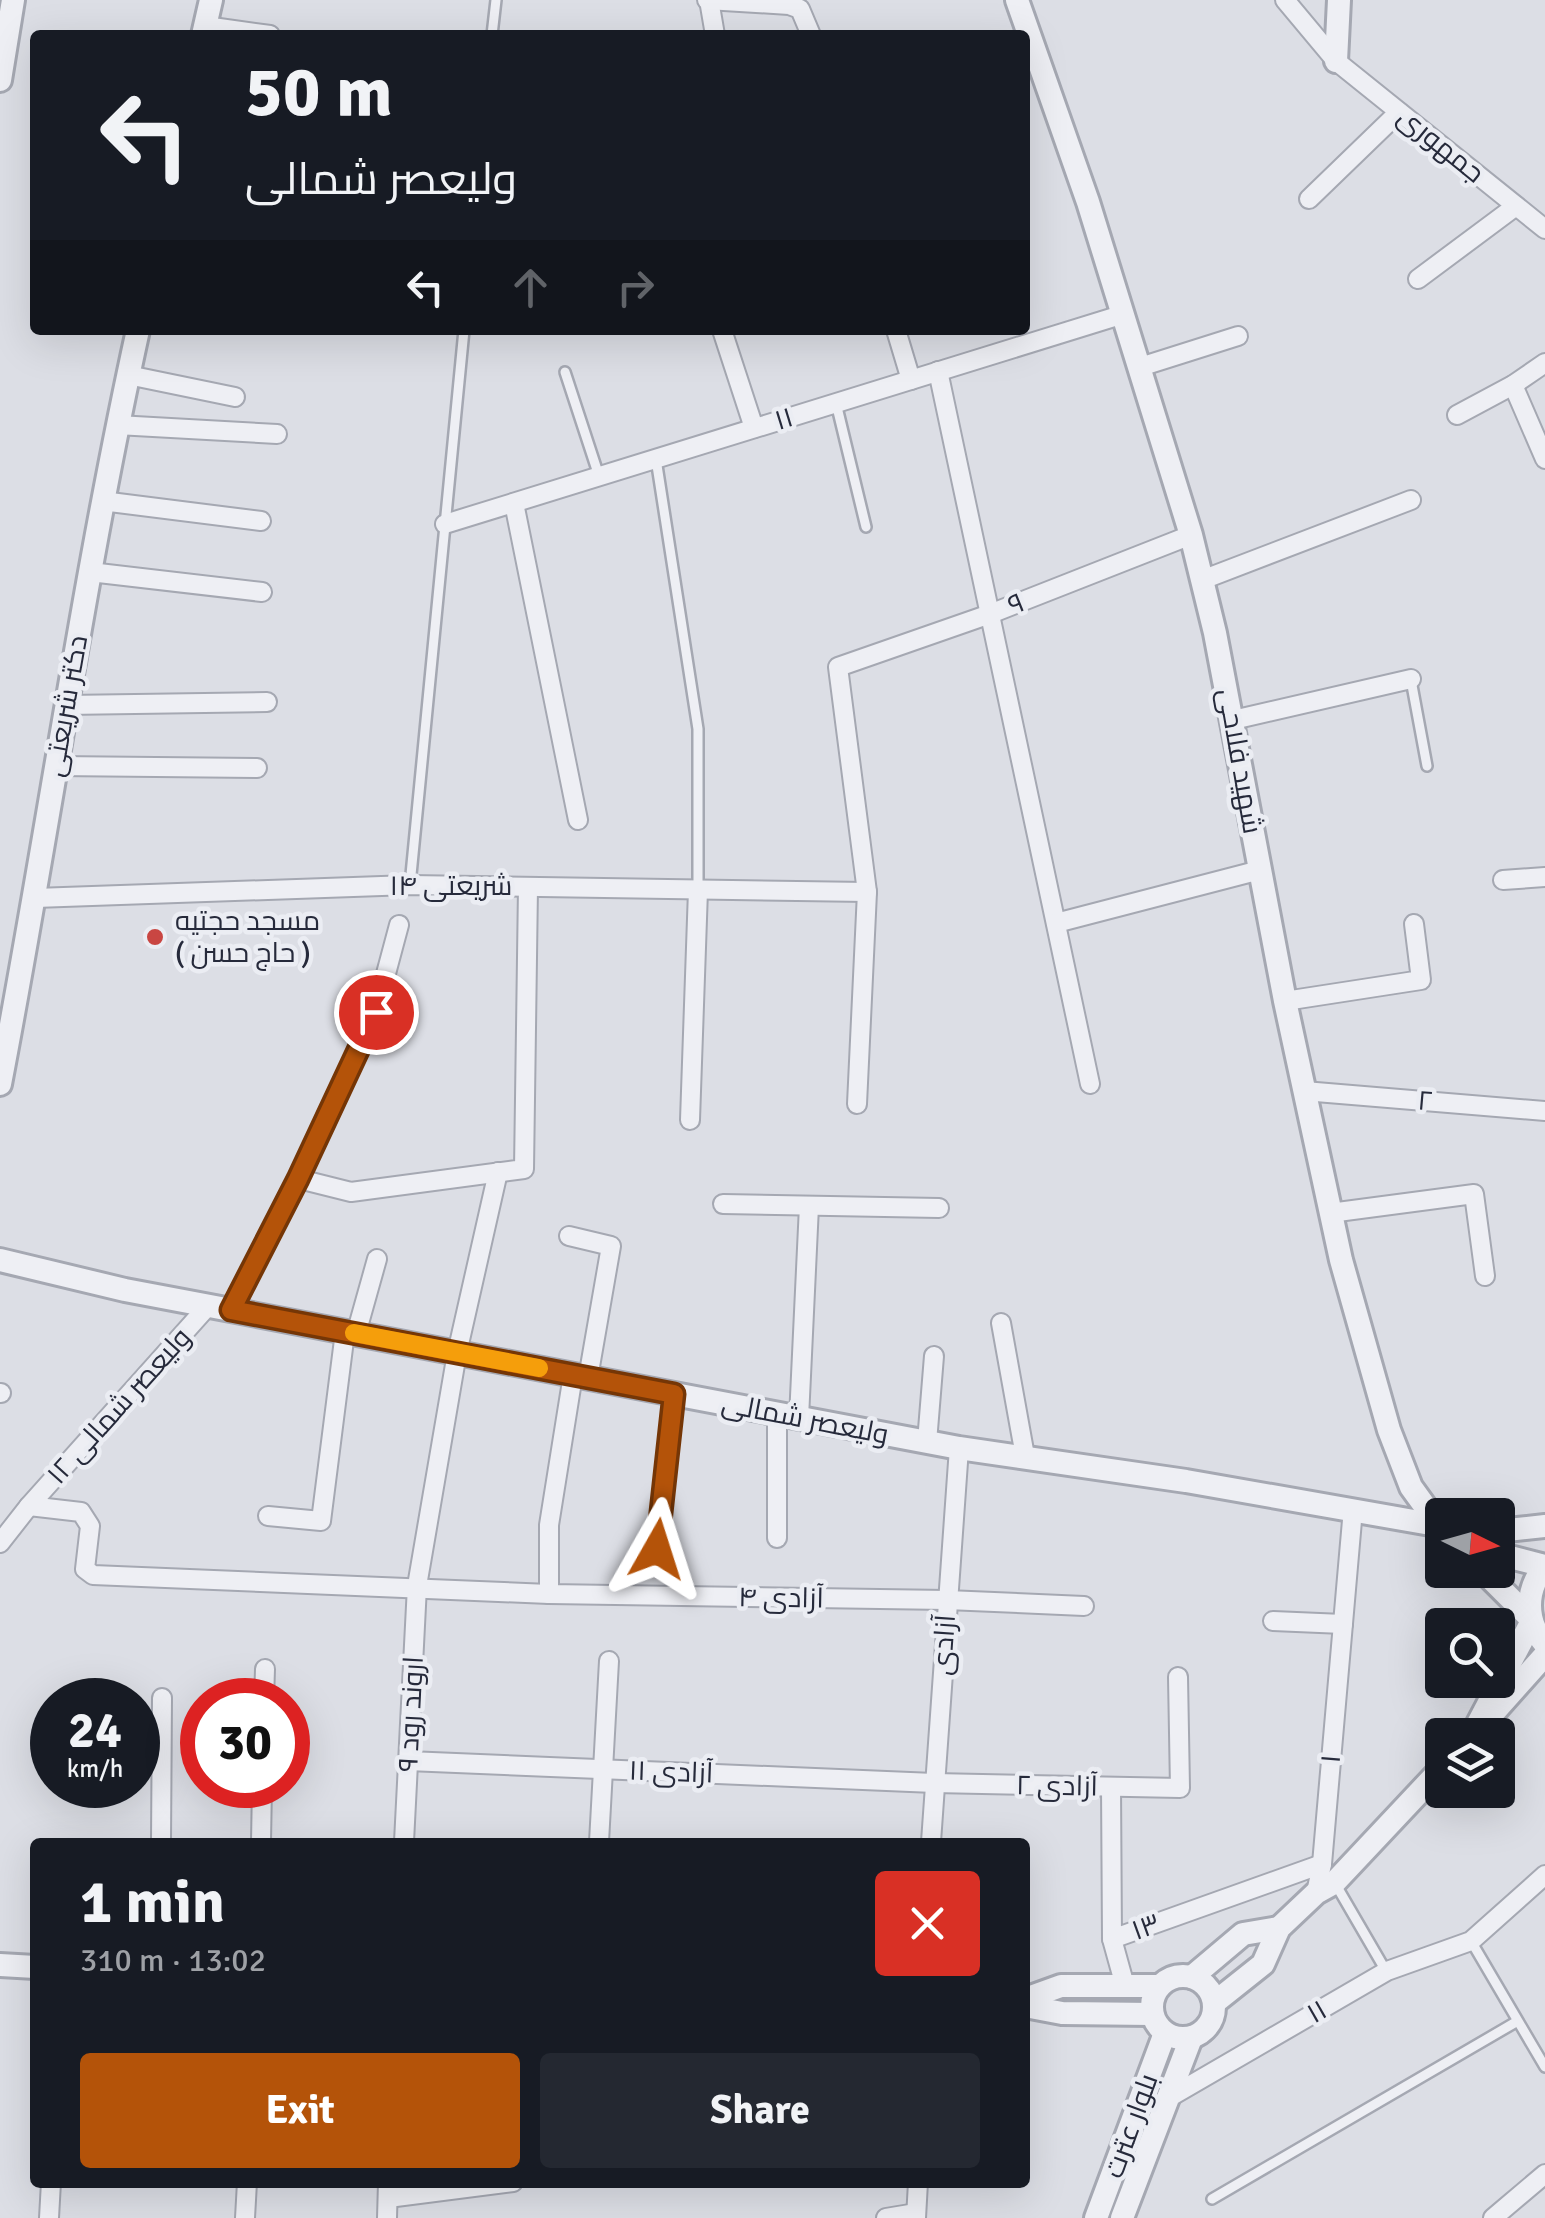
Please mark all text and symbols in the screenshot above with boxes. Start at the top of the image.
text: 50 m [245,49,393,135]
icon: left [80,70,210,200]
street label: جمهوری [1391,100,1491,190]
text: ولیعصر شمالی [245,152,517,207]
icon: left [398,260,453,315]
icon: ahead [503,260,558,315]
icon: right [608,260,663,315]
street label: ۱۱ [771,400,797,438]
street label: ۹ [1003,586,1029,622]
street label: دکتر شریعتی [37,633,95,779]
street label: شهید فلاحی [1210,686,1270,836]
street label: شریعتی ۱۴ [390,869,512,903]
place label: مسجد حجتیه ( حاج حسن ) [175,904,320,971]
marker: مسجد حجتیه ( حاج حسن ) [144,926,166,948]
pin [334,970,419,1055]
icon: arrive [349,985,404,1040]
street label: ۲ [1416,1083,1434,1119]
street label: ولیعصر شمالی ۱۲ [40,1321,198,1491]
street label: ولیعصر شمالی [719,1386,891,1452]
position arrow [605,1497,709,1601]
north arrow [1425,1498,1515,1588]
map controls [1425,1498,1515,1808]
street label: آزادی ۴ [738,1580,825,1616]
button: search [1425,1608,1515,1698]
street label: آزادی [925,1613,963,1677]
street label: اروند رود ۹ [391,1655,431,1773]
speed limit sign: 30 [180,1678,310,1808]
text: 24 [68,1700,122,1762]
button: layers [1425,1718,1515,1808]
text: km/h [67,1753,123,1784]
street label: ۱ [1314,1753,1348,1765]
street label: آزادی ۱۱ [628,1754,714,1790]
street label: آزادی ۲ [1016,1768,1099,1804]
text: 1 min [80,1866,225,1940]
button: close [875,1871,980,1976]
street label: ۱۳ [1127,1906,1165,1948]
text: 310 m · 13:02 [80,1941,266,1980]
street label: ۱۱ [1301,1993,1333,2031]
button: Exit [80,2053,520,2168]
button: Share [540,2053,980,2168]
street label: بلوار عترت [1096,2069,1166,2183]

